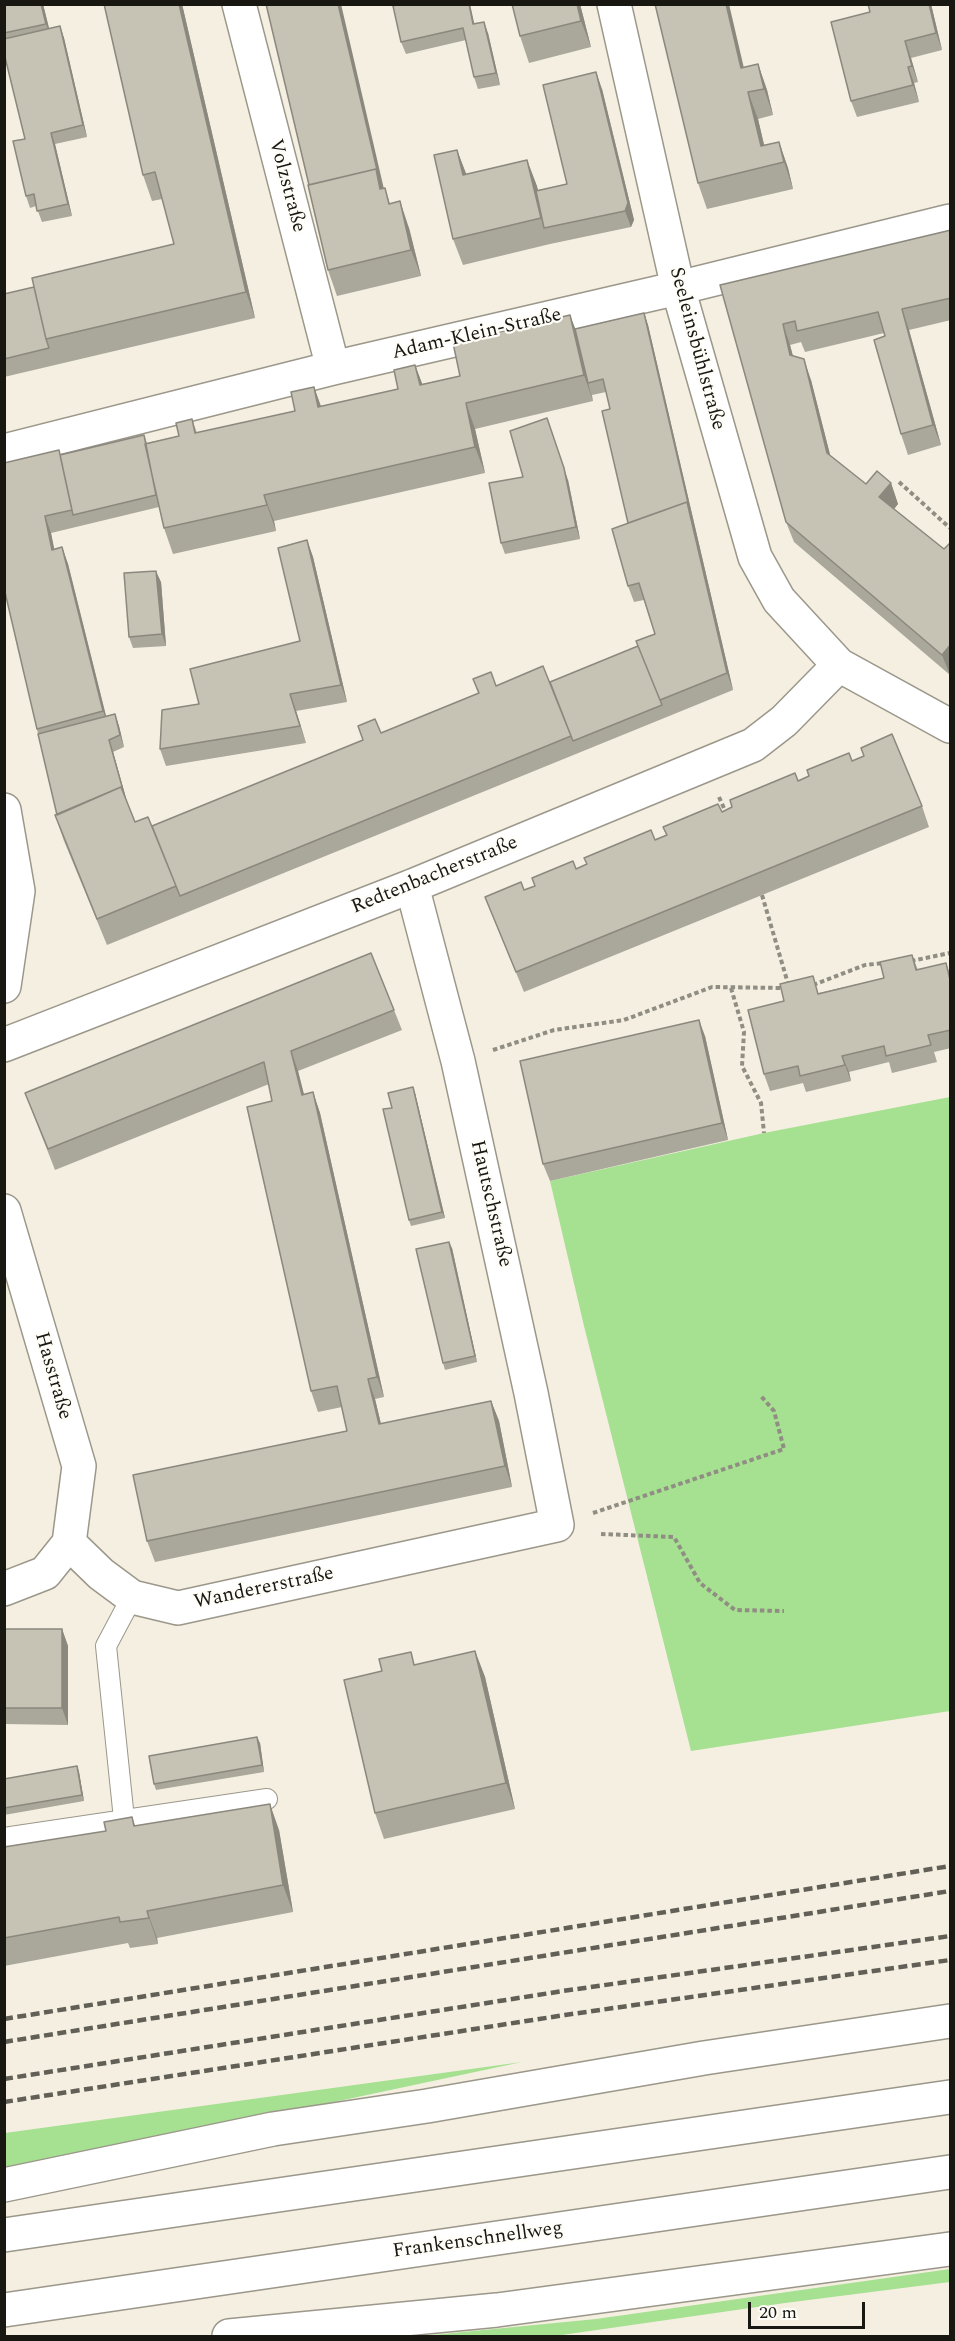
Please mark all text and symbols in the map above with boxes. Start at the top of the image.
street label: Volzstraße [262,137,310,235]
street label: Seeleinsbühlstraße [663,265,729,433]
street label: Adam-Klein-Straße [390,304,564,366]
street label: Redtenbacherstraße [348,832,522,920]
street label: Hautschstraße [464,1138,516,1270]
street label: Hasstraße [28,1330,76,1422]
street label: Wandererstraße [192,1562,336,1616]
street label: Frankenschnellweg [391,2217,565,2265]
scale bar [751,2290,868,2328]
text: 20 m [759,2299,797,2326]

